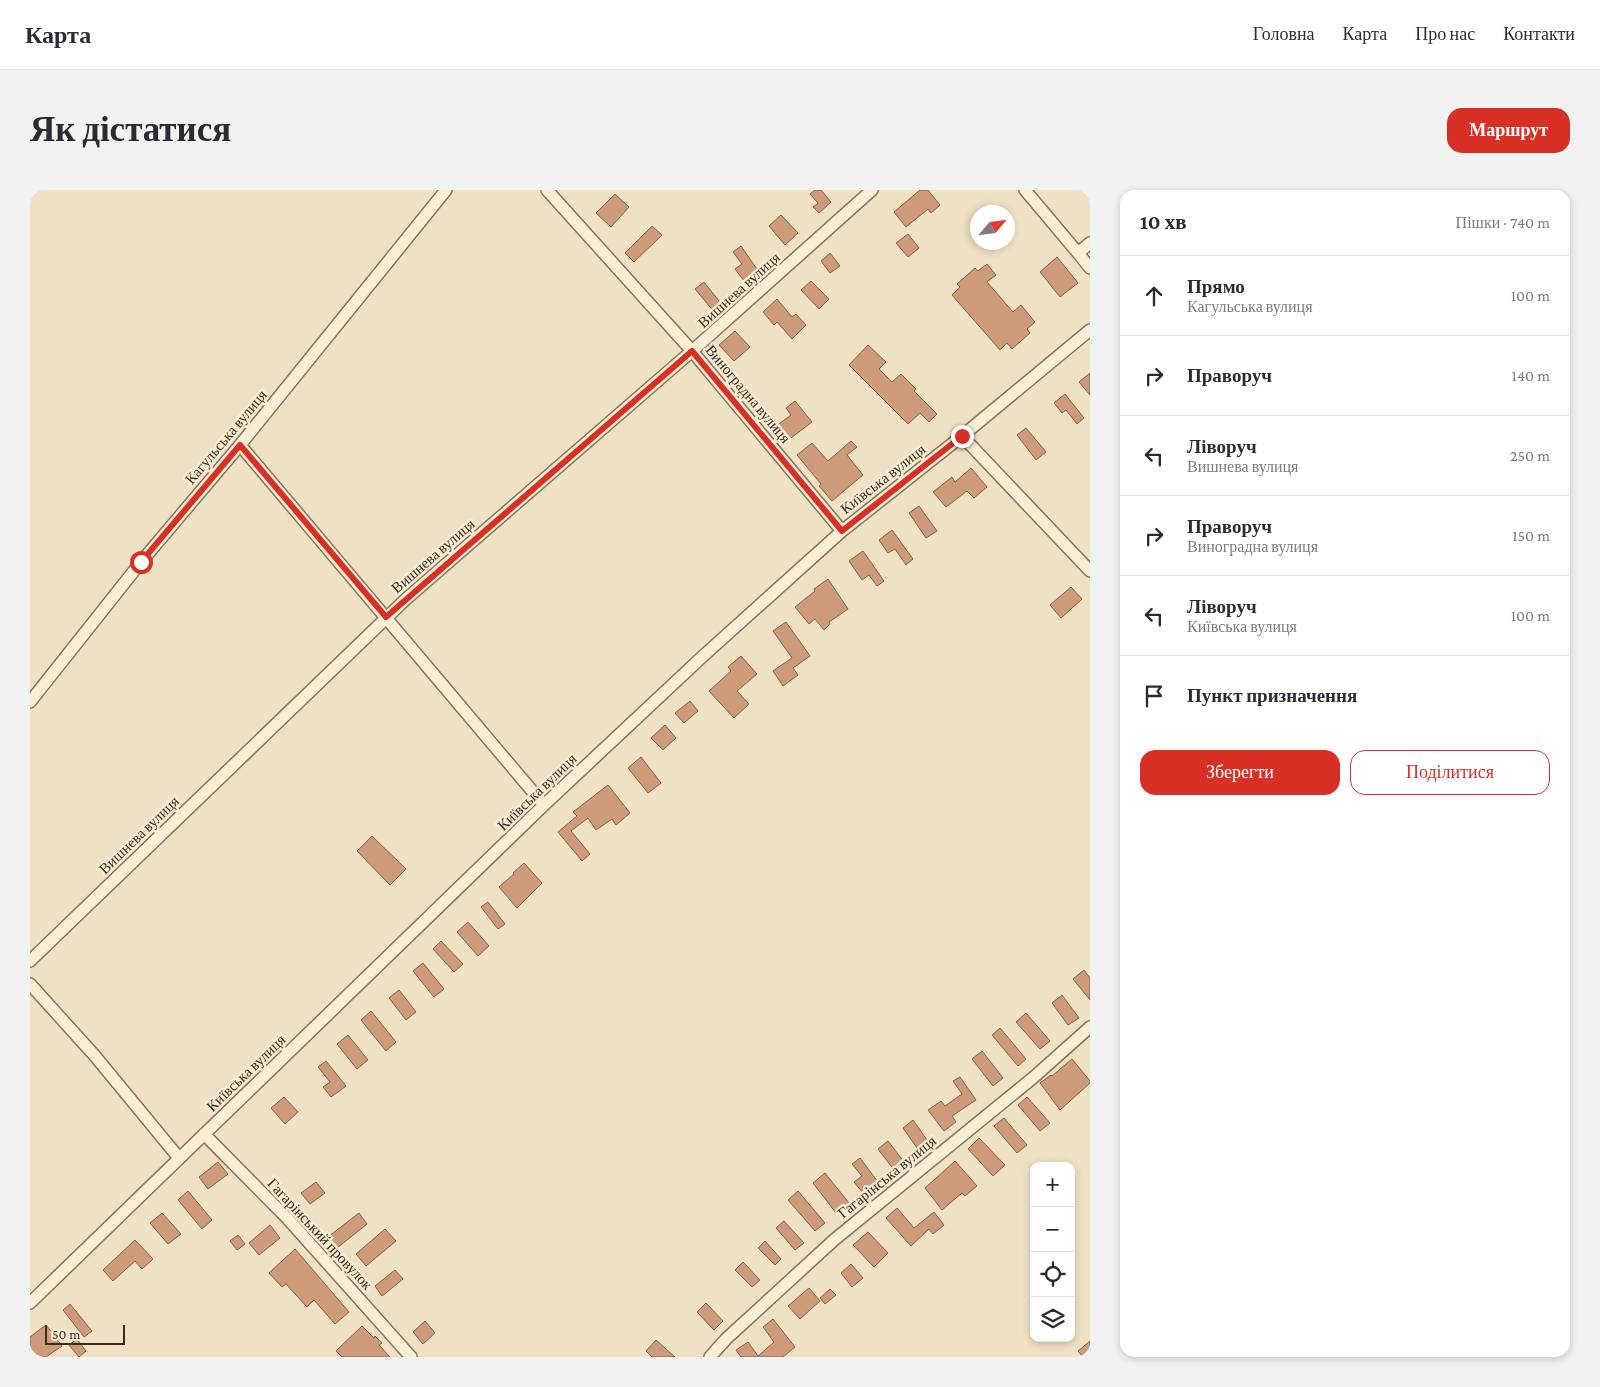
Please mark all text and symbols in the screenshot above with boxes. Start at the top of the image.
text: Карта [25,21,91,48]
text: Головна [1253,24,1315,44]
text: Карта [1343,24,1387,44]
text: Про нас [1415,24,1475,44]
text: Контакти [1503,24,1575,44]
button: Маршрут [1447,108,1570,153]
text: Як дістатися [30,110,231,149]
north arrow [970,205,1015,250]
text: 10 хв [1140,210,1187,234]
text: Пішки · 740 m [1456,214,1550,231]
street label: Вишнева вулиця [695,249,783,331]
text: Прямо [1187,276,1245,297]
icon: ahead [1140,282,1168,310]
text: 100 m [1511,287,1550,304]
text: Кагульська вулиця [1187,298,1313,315]
street label: Виноградна вулиця [702,342,794,446]
icon: right [1140,362,1168,390]
text: Праворуч [1187,365,1272,386]
text: 140 m [1512,367,1550,384]
street label: Кагульська вулиця [182,387,270,487]
route end [951,425,974,448]
text: Ліворуч [1187,436,1257,457]
street label: Київська вулиця [837,441,929,517]
icon: left [1140,442,1168,470]
text: 250 m [1510,447,1550,464]
text: Вишнева вулиця [1187,458,1298,475]
street label: Вишнева вулиця [388,516,478,596]
text: Праворуч [1187,516,1272,537]
icon: right [1140,522,1168,550]
text: 150 m [1512,527,1550,544]
text: Виноградна вулиця [1187,538,1318,555]
route start [130,551,153,574]
text: Ліворуч [1187,596,1257,617]
icon: left [1140,602,1168,630]
text: 100 m [1511,607,1550,624]
text: Київська вулиця [1187,618,1297,635]
icon: arrive [1140,682,1168,710]
text: Пункт призначення [1187,685,1357,706]
street label: Київська вулиця [494,750,580,834]
button: Зберегти [1140,750,1340,795]
button: Поділитися [1350,750,1550,795]
street label: Вишнева вулиця [96,793,182,877]
street label: Київська вулиця [203,1031,289,1115]
street label: Гагарінська вулиця [835,1133,939,1221]
map controls [1030,1162,1075,1342]
button: + [1030,1162,1075,1207]
street label: Гагарінський провулок [264,1175,376,1293]
button: − [1030,1207,1075,1252]
button: locate [1030,1252,1075,1297]
button: layers [1030,1297,1075,1342]
scale bar [45,1322,125,1345]
text: 50 m [52,1326,80,1342]

